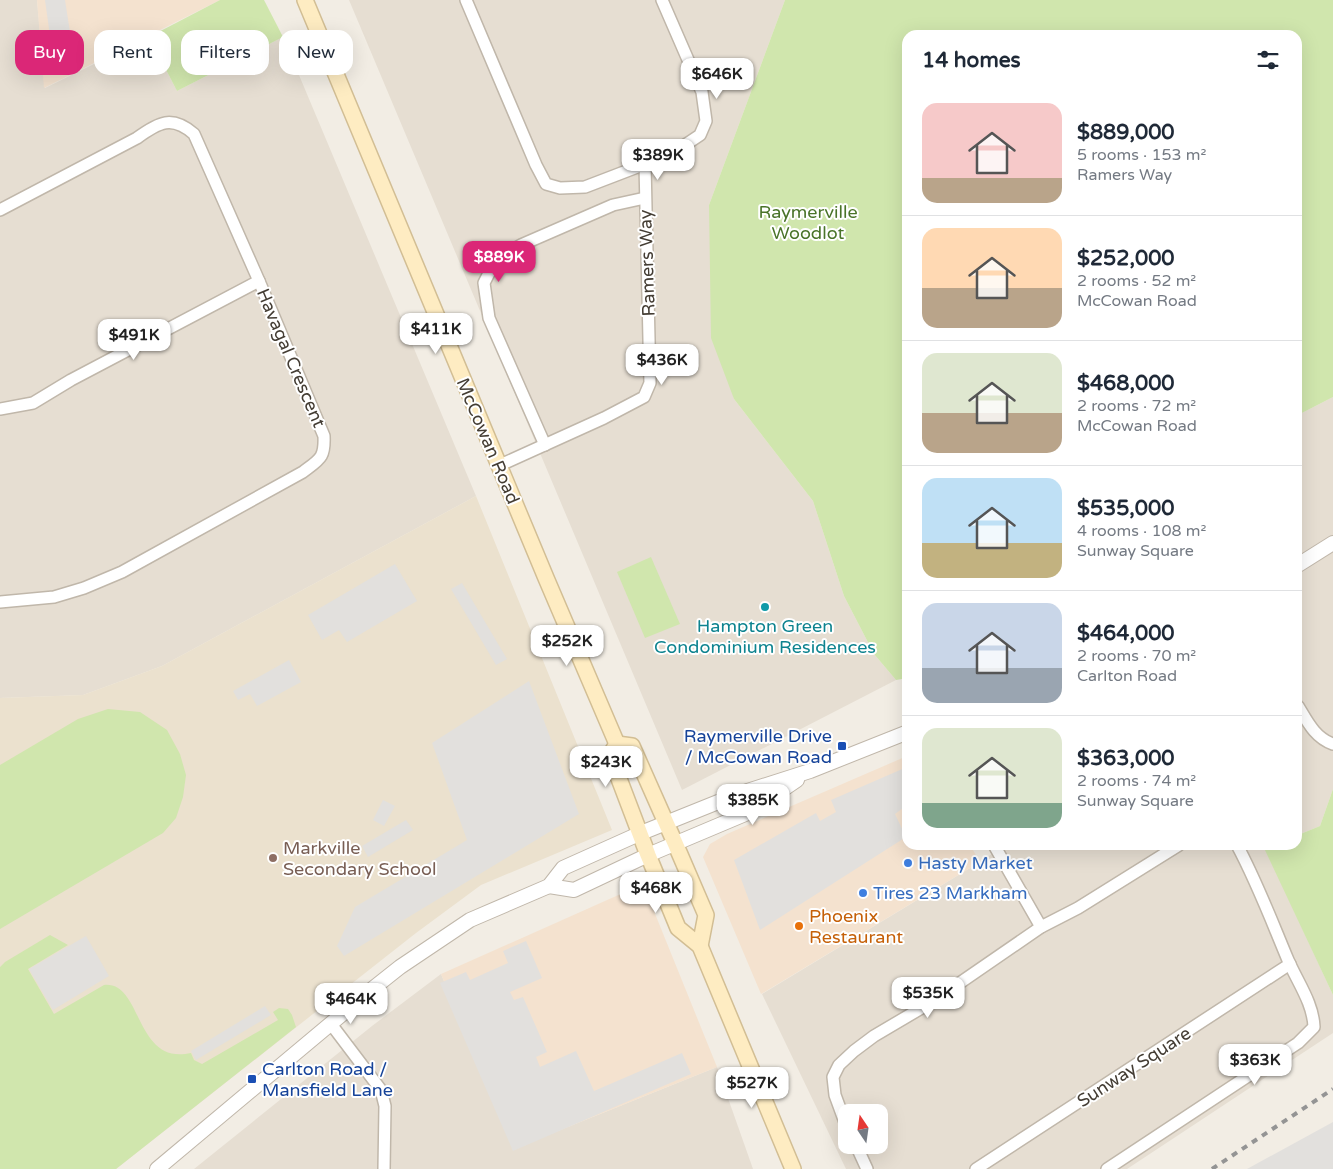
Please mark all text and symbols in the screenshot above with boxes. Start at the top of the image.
chip: Buy [15,30,84,75]
chip: Rent [94,30,171,75]
chip: Filters [181,30,269,75]
chip: New [279,30,353,75]
icon: filters [1254,46,1282,74]
text: 14 homes [922,48,1021,73]
pin: $646K [682,58,752,100]
text: $646K [692,64,742,84]
text: $889,000 [1077,120,1175,145]
icon: home [962,123,1022,183]
pin: $389K [623,138,693,181]
text: $389K [633,145,683,165]
text: 5 rooms · 153 m² [1077,145,1206,165]
text: Ramers Way [1077,165,1172,185]
park label: Raymerville Woodlot [758,201,858,244]
street label: Ramers Way [634,209,660,317]
pin: $889K [464,240,534,283]
text: $252,000 [1077,246,1175,271]
text: $889K [474,247,524,267]
icon: home [962,248,1022,308]
text: 2 rooms · 52 m² [1077,271,1196,291]
street label: Havagal Crescent [252,285,330,431]
text: McCowan Road [1077,291,1197,311]
pin: $411K [401,312,471,355]
pin: $491K [99,318,169,361]
text: $411K [411,319,461,339]
text: $491K [109,325,159,345]
pin: $436K [627,344,697,386]
text: $436K [637,350,687,370]
text: $468,000 [1077,371,1175,396]
icon: home [962,373,1022,433]
street label: McCowan Road [452,375,524,507]
text: 2 rooms · 72 m² [1077,396,1196,416]
text: McCowan Road [1077,416,1197,436]
text: $535,000 [1077,496,1174,521]
icon: home [962,498,1022,558]
text: 4 rooms · 108 m² [1077,521,1206,541]
text: Sunway Square [1077,541,1194,561]
marker: Hampton Green Condominium Residences [759,601,771,613]
place label: Hampton Green Condominium Residences [654,615,876,658]
text: $464,000 [1077,621,1175,646]
icon: home [962,623,1022,683]
pin: $252K [532,624,602,667]
text: $252K [542,631,592,651]
text: 2 rooms · 70 m² [1077,646,1196,666]
text: Carlton Road [1077,666,1177,686]
place label: Raymerville Drive / McCowan Road [684,725,832,768]
marker: Raymerville Drive / McCowan Road [836,740,848,752]
pin: $243K [571,746,641,788]
text: $363,000 [1077,746,1175,771]
icon: home [962,748,1022,808]
text: $243K [581,752,631,772]
text: 2 rooms · 74 m² [1077,771,1196,791]
pin: $385K [718,784,788,826]
text: $385K [728,790,778,810]
text: Sunway Square [1077,791,1194,811]
place label: Markville Secondary School [283,837,436,880]
marker: Markville Secondary School [267,852,279,864]
place label: Hasty Market [918,852,1033,874]
marker: Hasty Market [902,857,914,869]
pin: $468K [621,872,691,914]
text: $468K [631,878,681,898]
place label: Tires 23 Markham [873,882,1028,904]
marker: Tires 23 Markham [857,887,869,899]
place label: Phoenix Restaurant [809,905,903,948]
marker: Phoenix Restaurant [793,920,805,932]
pin: $535K [893,976,963,1019]
pin: $464K [316,982,386,1025]
text: $535K [903,983,953,1003]
text: $464K [326,989,376,1009]
street label: Sunway Square [1073,1022,1195,1112]
pin: $363K [1220,1044,1290,1086]
text: $363K [1230,1050,1280,1070]
place label: Carlton Road / Mansfield Lane [262,1058,393,1101]
pin: $527K [717,1066,787,1109]
marker: Carlton Road / Mansfield Lane [246,1073,258,1085]
text: $527K [727,1073,777,1093]
north arrow [838,1104,888,1154]
map controls [838,1104,888,1154]

